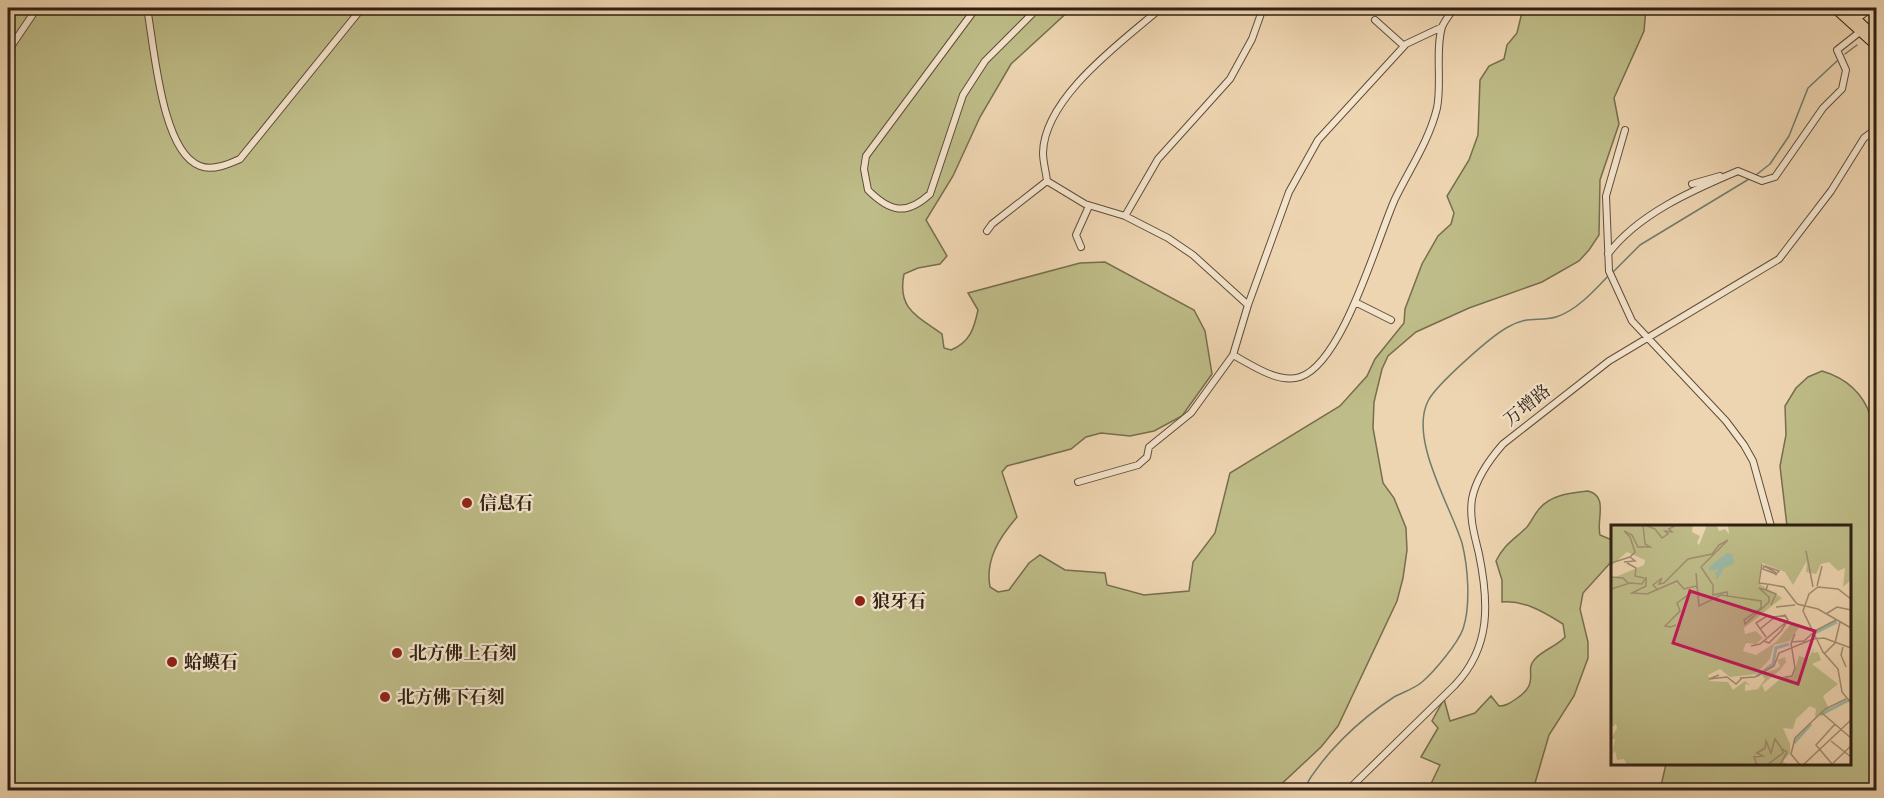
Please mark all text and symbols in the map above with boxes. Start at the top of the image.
street label: 万增路 [1499,379,1555,431]
place label: 信息石 [479,492,533,514]
marker: 信息石 [460,496,474,510]
inset map [1611,525,1851,765]
place label: 狼牙石 [872,590,926,612]
marker: 狼牙石 [853,594,867,608]
place label: 北方佛上石刻 [409,642,517,664]
marker: 北方佛上石刻 [390,646,404,660]
place label: 蛤蟆石 [184,651,238,673]
marker: 蛤蟆石 [165,655,179,669]
place label: 北方佛下石刻 [397,686,505,708]
marker: 北方佛下石刻 [378,690,392,704]

